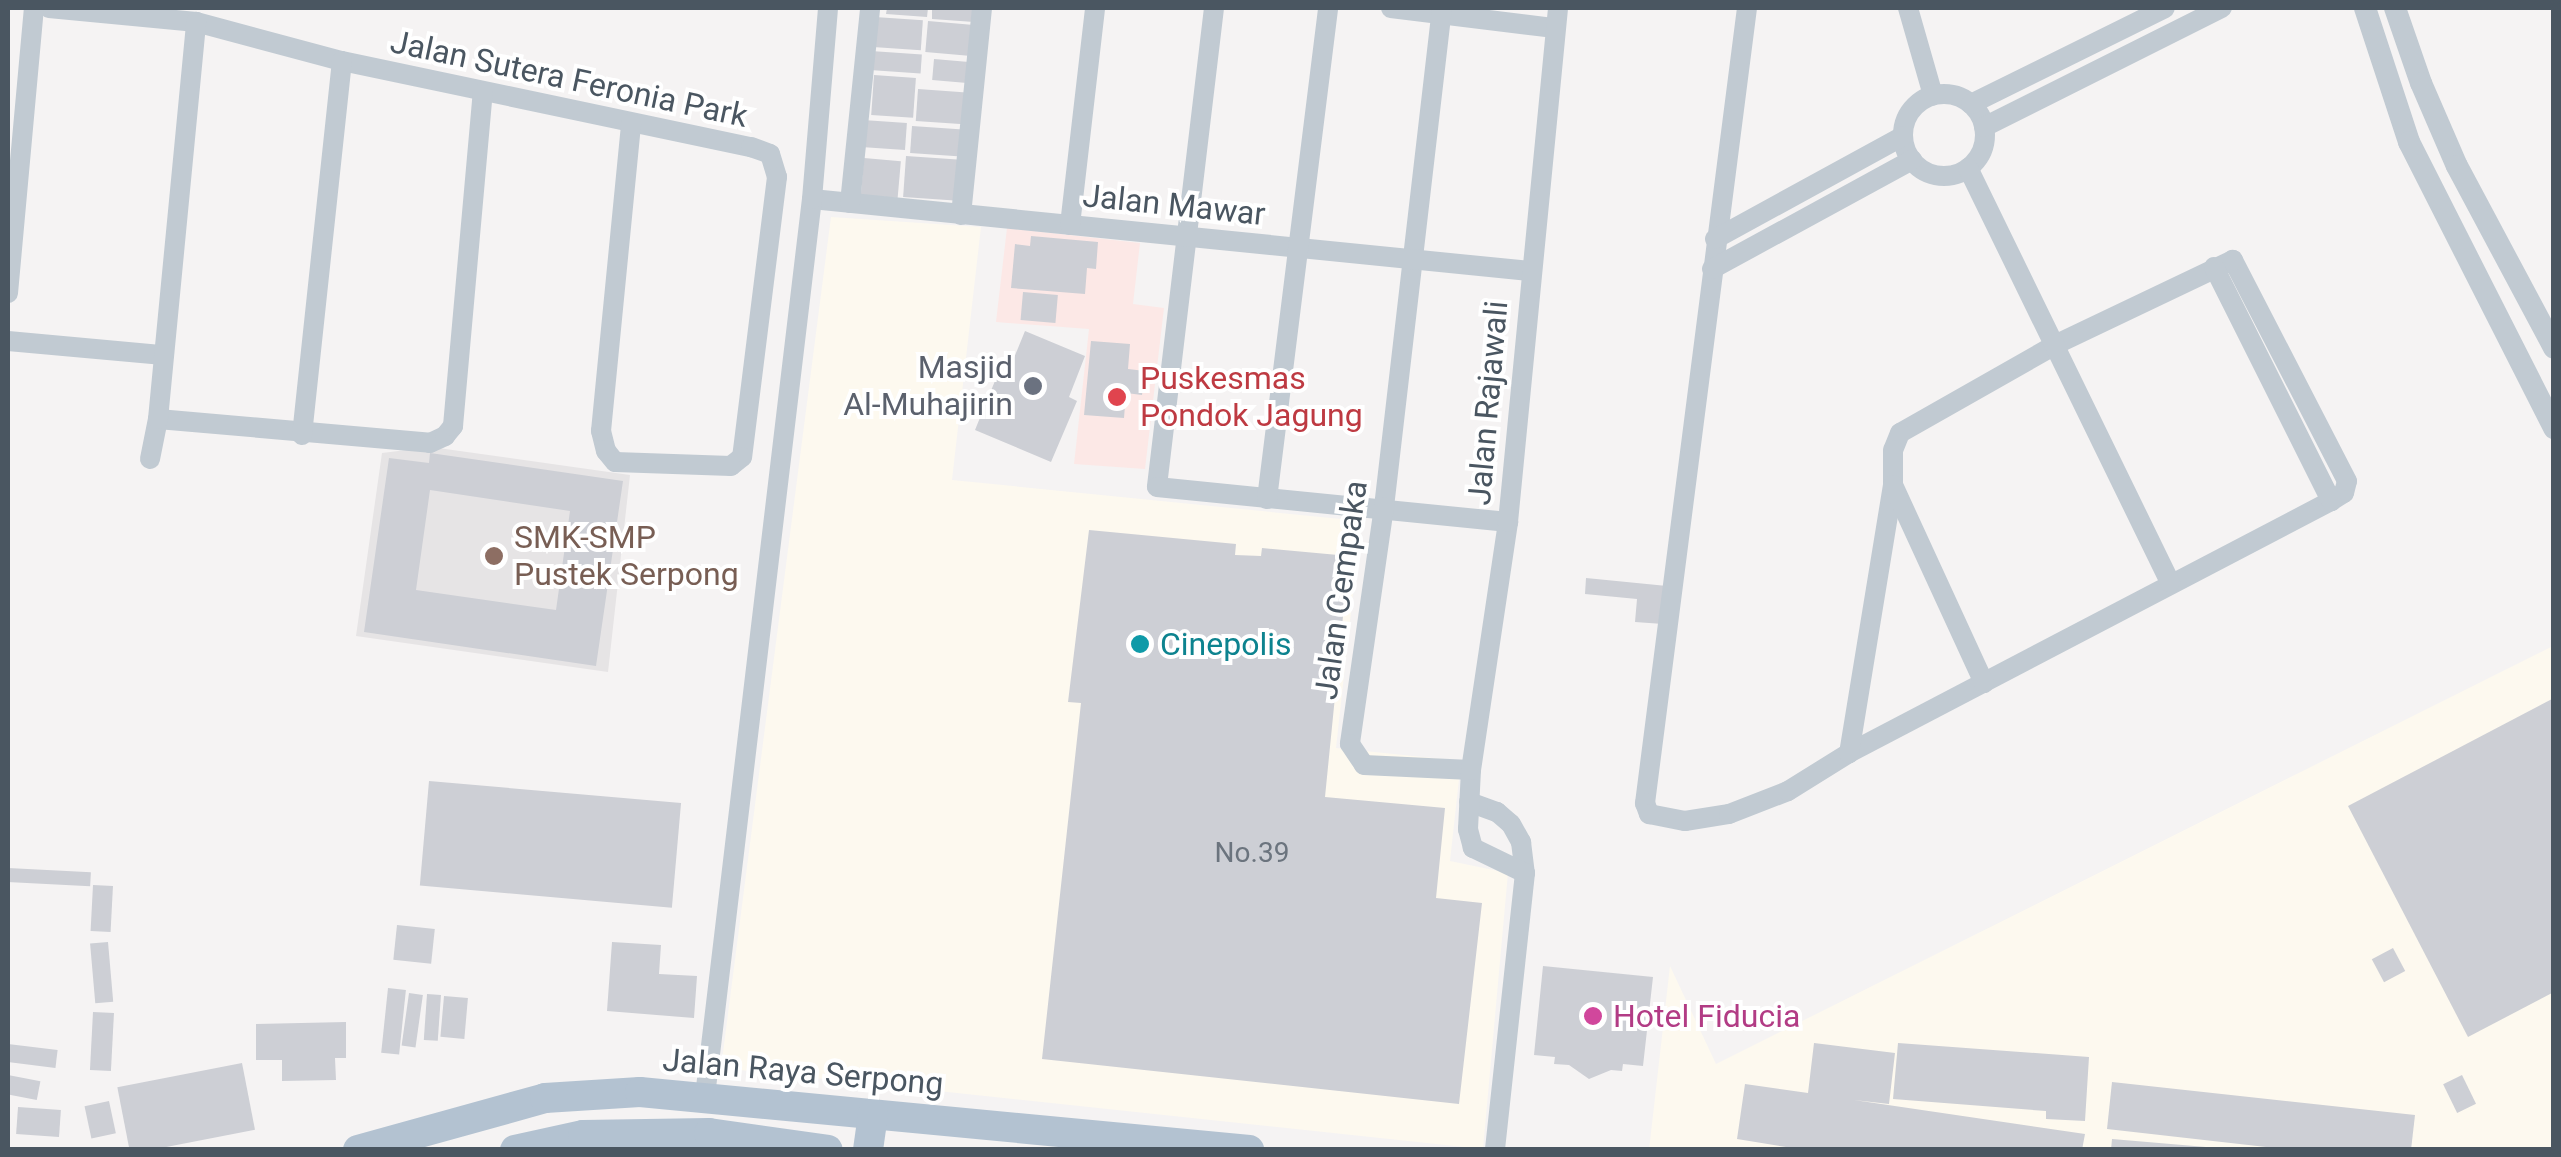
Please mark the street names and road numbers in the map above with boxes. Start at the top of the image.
street label: Jalan Sutera Feronia Park [387,22,751,136]
street label: Jalan Mawar [1081,176,1267,234]
street label: Jalan Rajawali [1460,299,1516,507]
street label: Jalan Cempaka [1307,478,1375,702]
street label: Jalan Raya Serpong [661,1041,945,1103]

